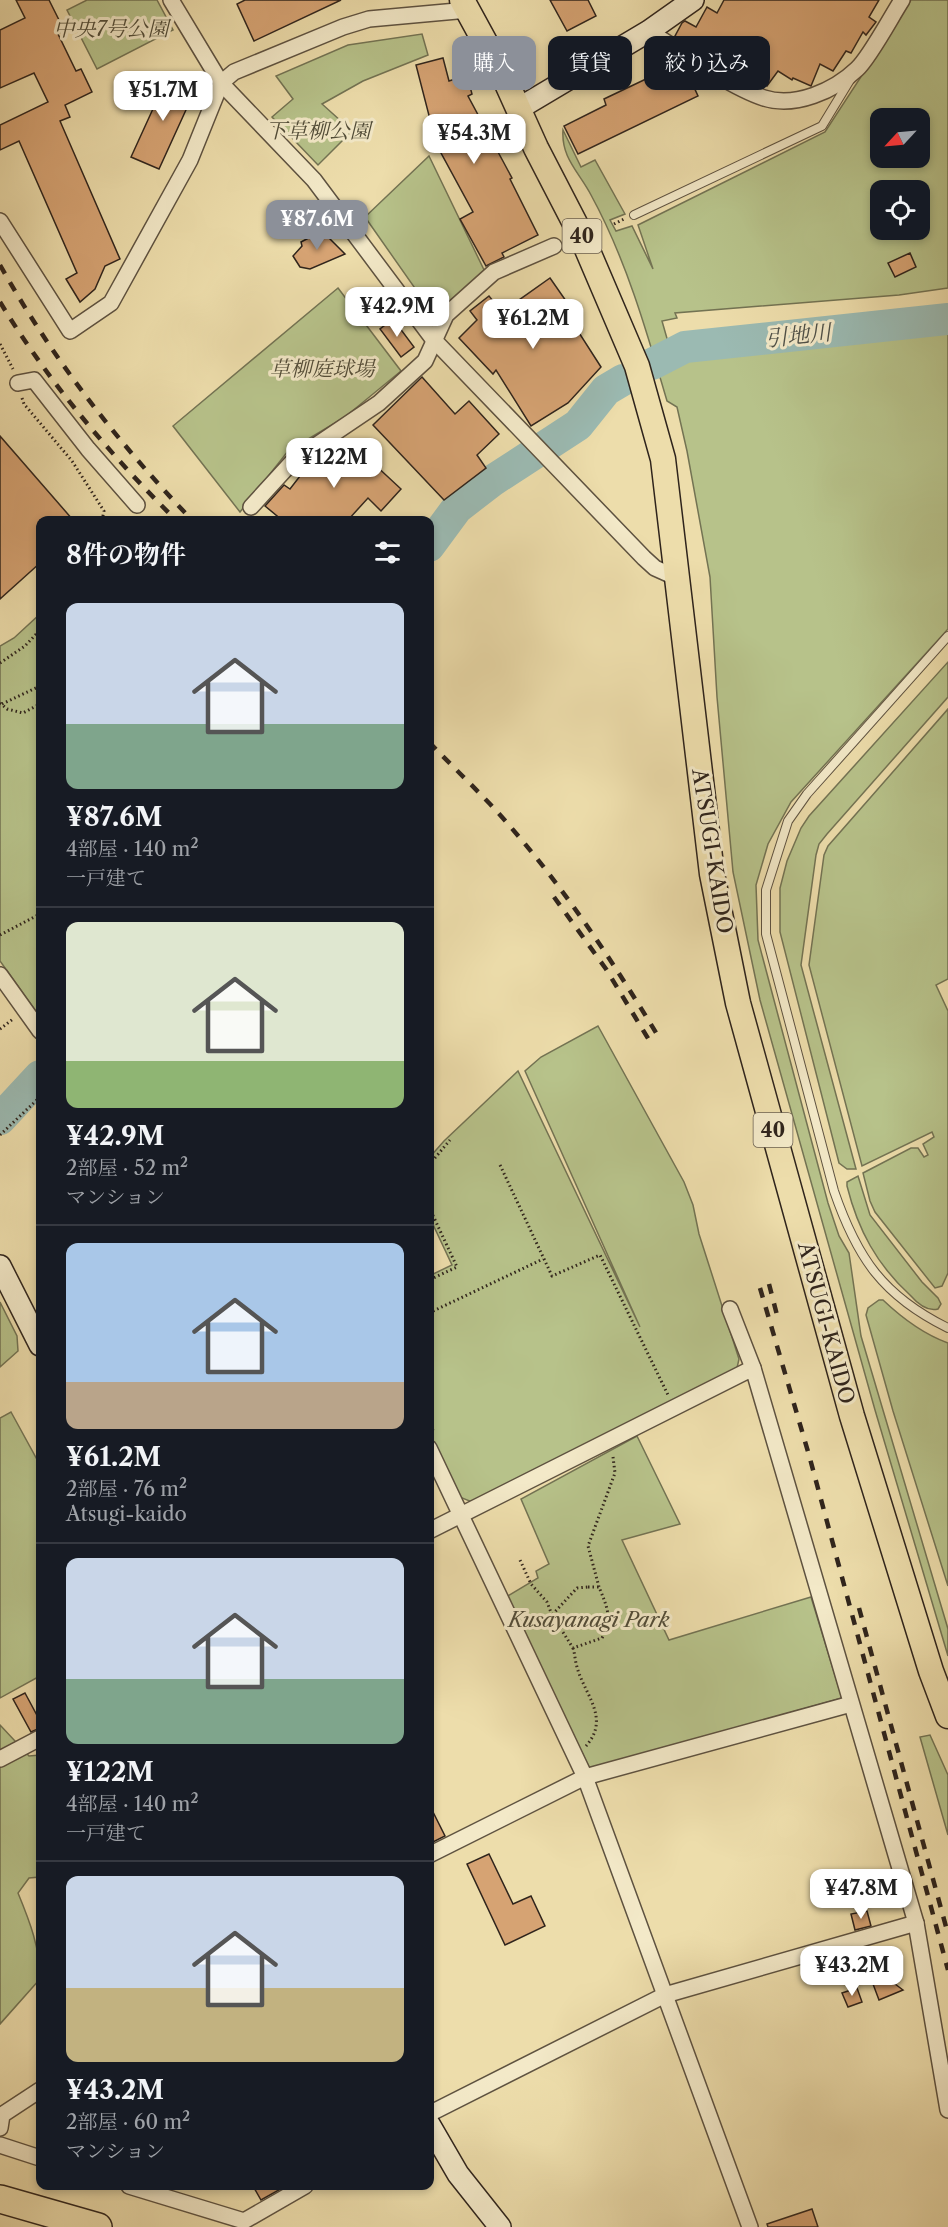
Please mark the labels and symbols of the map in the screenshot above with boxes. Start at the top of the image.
park label: 中央7号公園 [54,16,171,41]
pin: ¥51.7M [114,71,212,122]
north arrow [870,108,930,168]
pin: ¥54.3M [425,114,523,165]
park label: 下草柳公園 [266,118,373,143]
pin: ¥87.6M [268,200,366,251]
road number: 40 [562,219,602,253]
pin: ¥42.9M [348,287,446,338]
pin: ¥61.2M [484,299,582,350]
water label: 引地川 [764,318,834,352]
park label: 草柳庭球場 [270,356,376,381]
pin: ¥122M [292,438,376,489]
street label: ATSUGI-KAIDO [687,766,738,935]
road number: 40 [754,1113,792,1147]
street label: ATSUGI-KAIDO [793,1238,860,1407]
park label: Kusayanagi Park [506,1607,670,1632]
pin: ¥47.8M [812,1869,910,1920]
pin: ¥43.2M [803,1946,901,1997]

